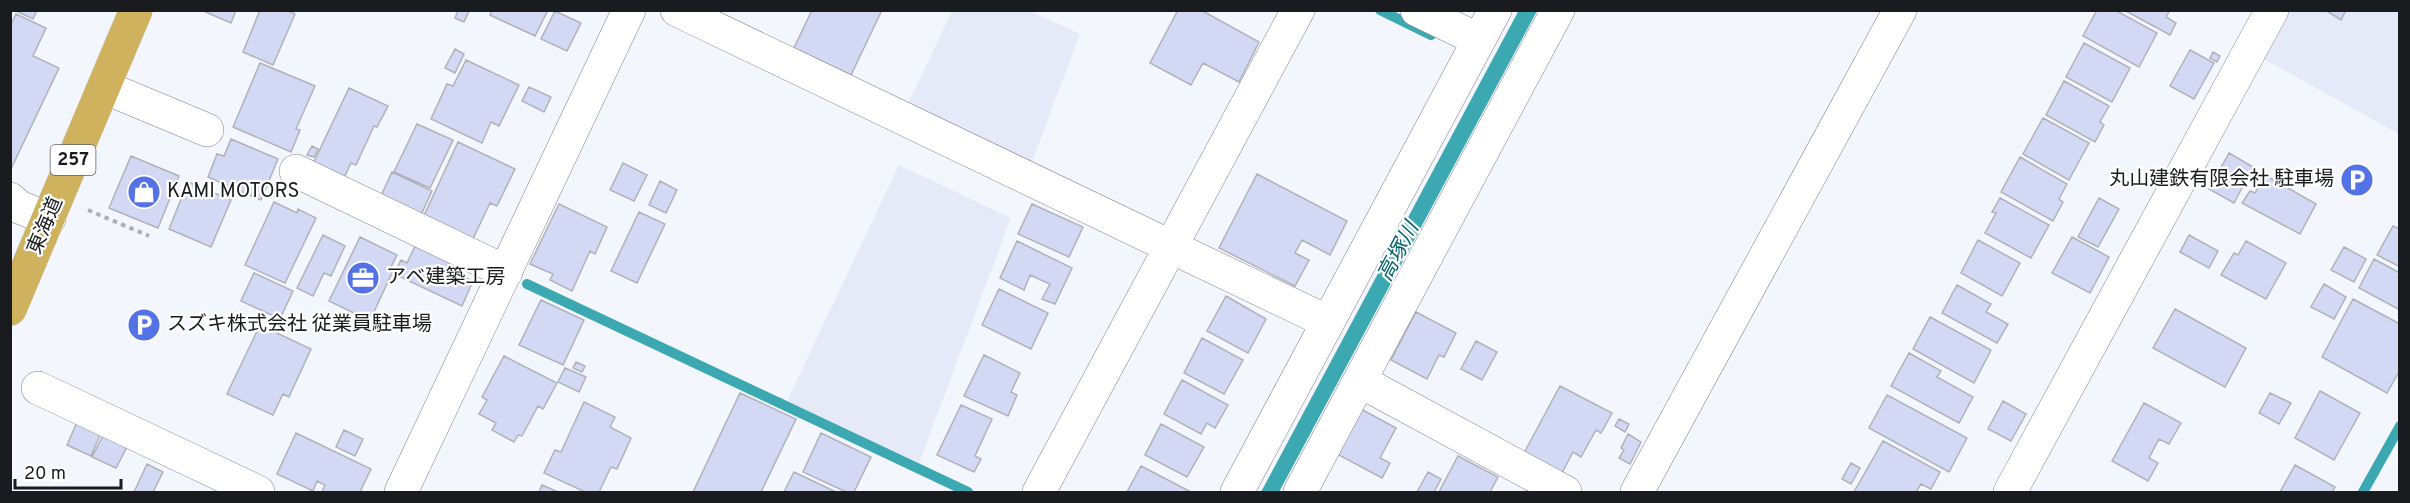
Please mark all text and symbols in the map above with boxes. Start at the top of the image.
road number: 257 [50,145,96,175]
parking icon: 丸山建鉄有限会社 駐車場 [2339,162,2375,198]
place label: 丸山建鉄有限会社 駐車場 [2109,167,2334,193]
shop icon: KAMI MOTORS [126,174,162,210]
place label: KAMI MOTORS [167,179,300,205]
street label: 東海道 [22,193,70,259]
water label: 高塚川 [1372,216,1427,286]
office icon: アベ建築工房 [345,260,381,296]
place label: アベ建築工房 [386,265,506,291]
parking icon: スズキ株式会社 従業員駐車場 [126,307,162,343]
place label: スズキ株式会社 従業員駐車場 [167,312,432,338]
scale bar [15,452,122,490]
text: 20 m [24,463,66,486]

